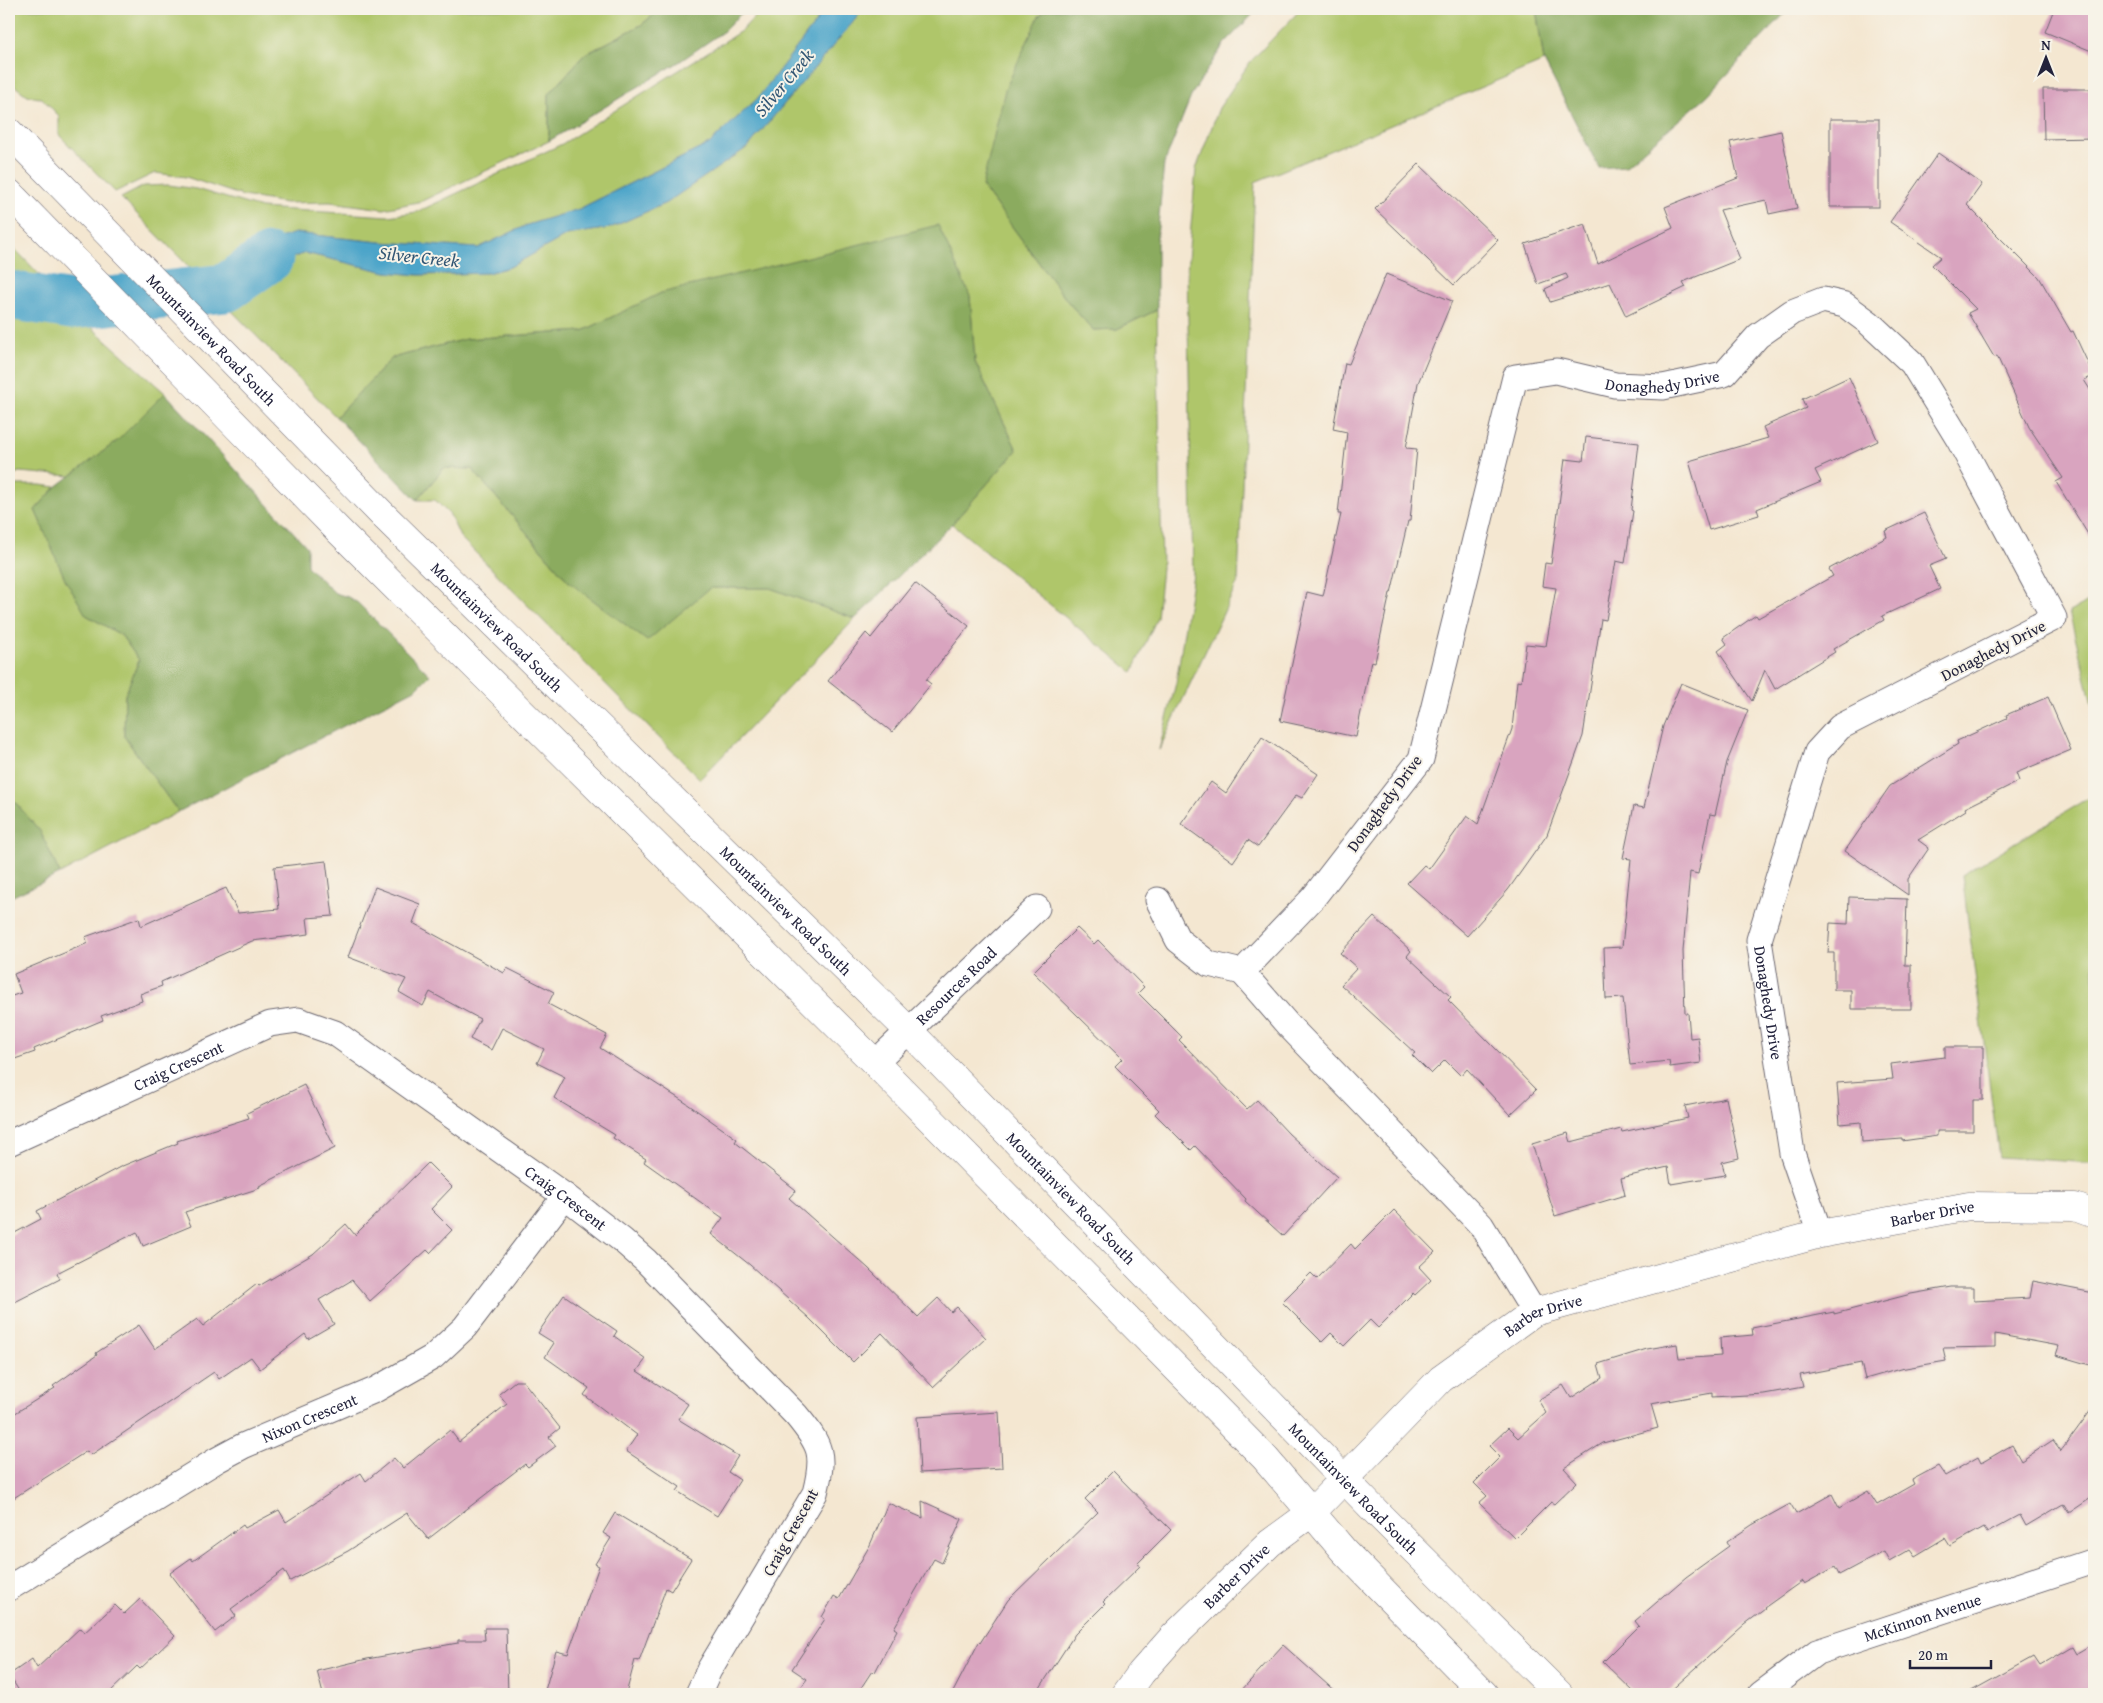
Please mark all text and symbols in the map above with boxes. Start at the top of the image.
north arrow [2020,32,2070,82]
text: N [2041,35,2051,55]
water label: Silver Creek [747,43,820,122]
water label: Silver Creek [378,239,461,274]
street label: Mountainview Road South [141,268,282,411]
street label: Donaghedy Drive [1603,363,1722,399]
street label: Mountainview Road South [425,556,569,697]
street label: Donaghedy Drive [1936,613,2050,687]
street label: Donaghedy Drive [1341,750,1427,856]
street label: Mountainview Road South [715,840,858,981]
street label: Resources Road [910,941,1002,1030]
street label: Donaghedy Drive [1748,944,1789,1061]
street label: Craig Crescent [129,1035,228,1097]
street label: Mountainview Road South [1001,1126,1141,1270]
street label: Craig Crescent [520,1159,612,1236]
street label: Barber Drive [1888,1194,1974,1233]
street label: Barber Drive [1498,1287,1585,1343]
street label: Nixon Crescent [258,1387,361,1449]
street label: Mountainview Road South [1283,1417,1424,1560]
street label: Craig Crescent [756,1484,824,1580]
street label: Barber Drive [1197,1538,1275,1614]
street label: McKinnon Avenue [1861,1587,1984,1648]
scale bar [1910,1638,1992,1670]
text: 20 m [1918,1644,1949,1665]

